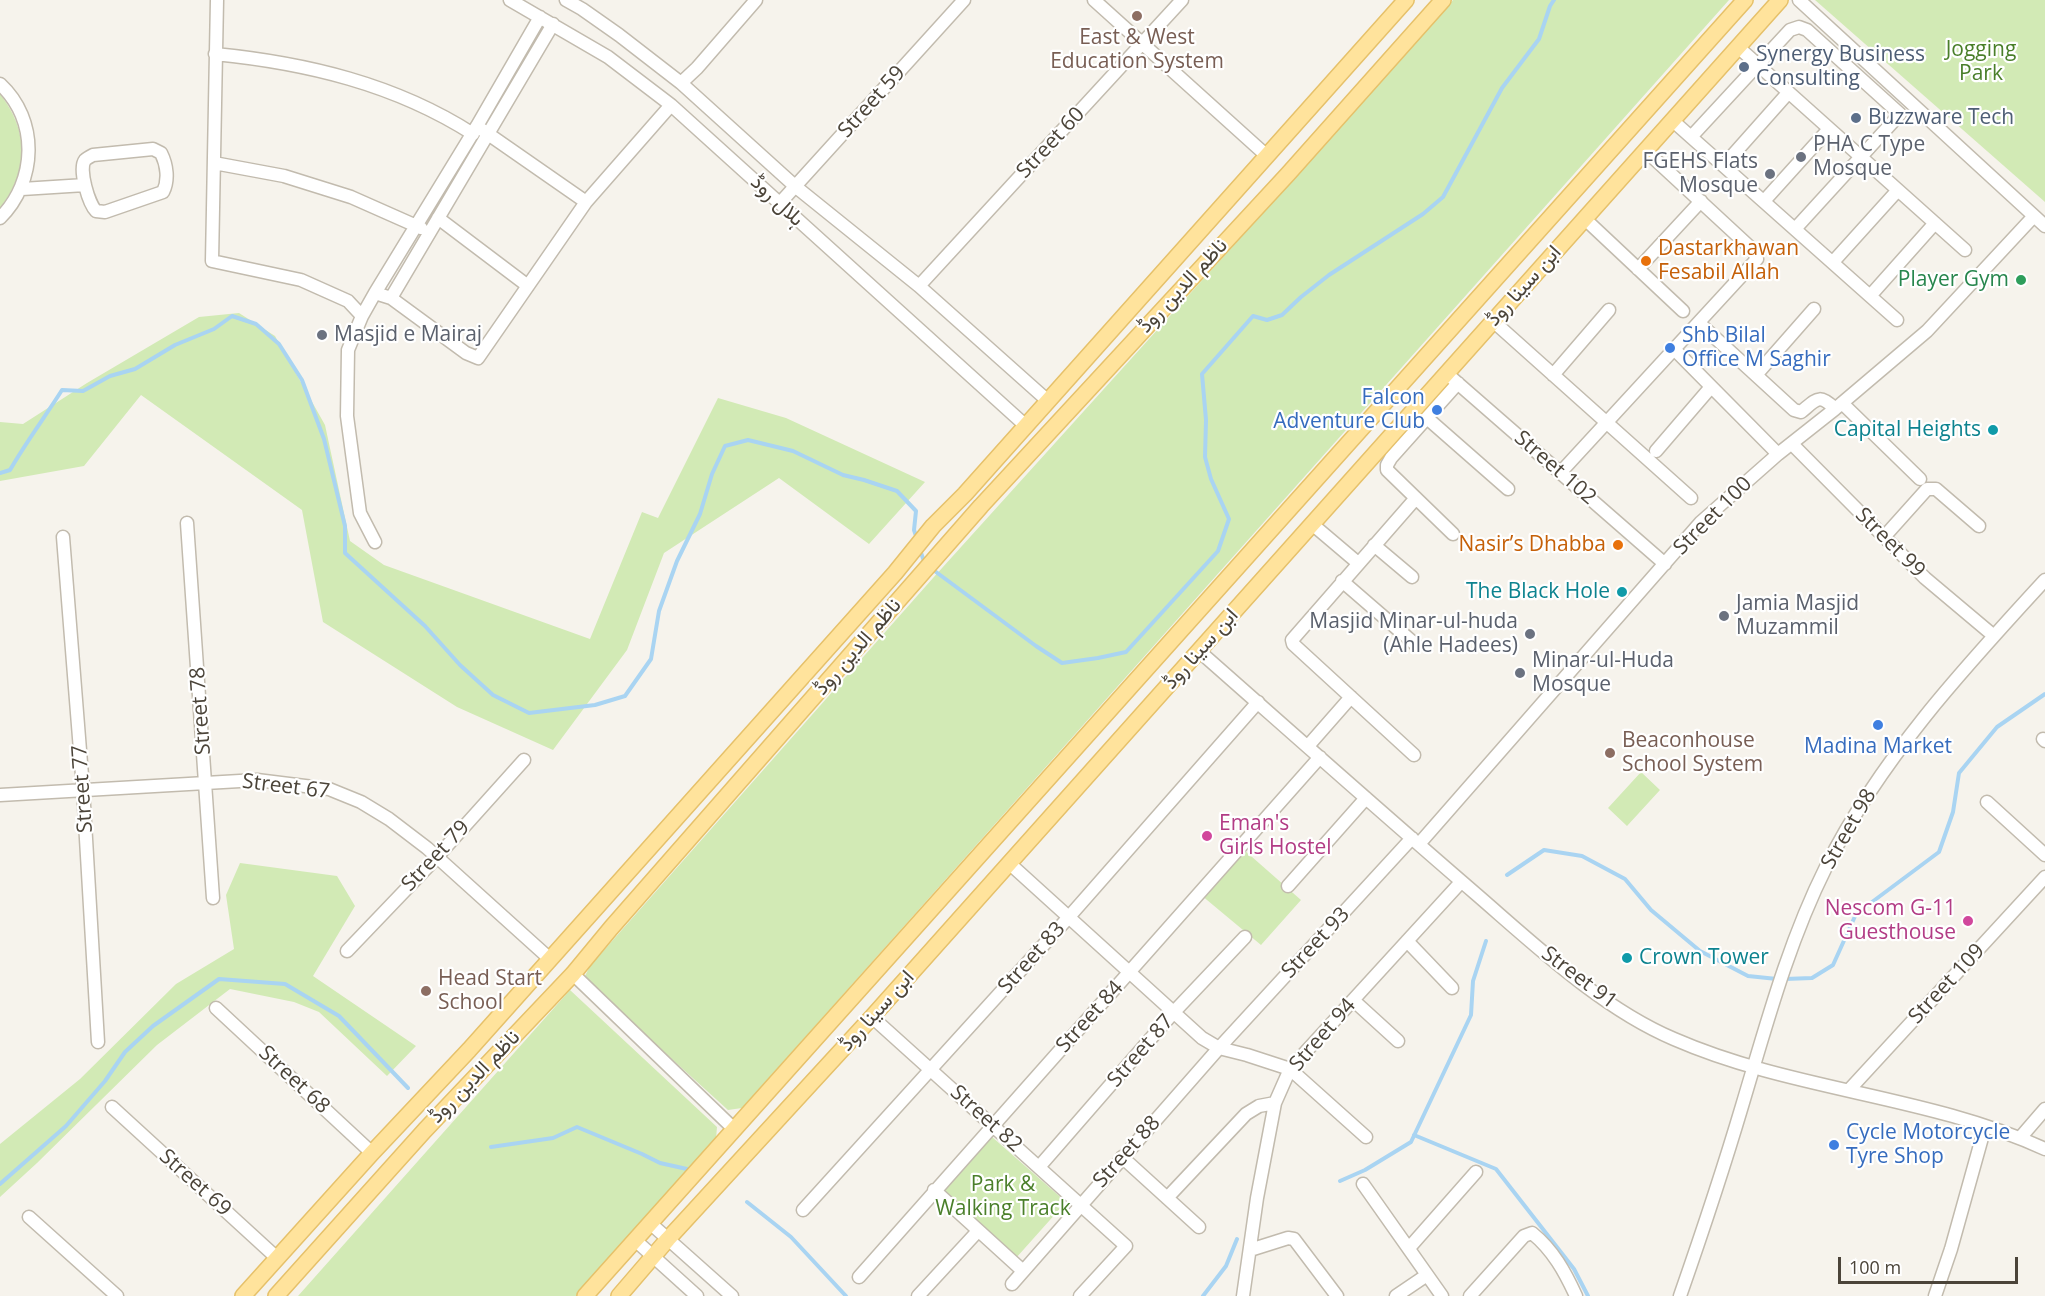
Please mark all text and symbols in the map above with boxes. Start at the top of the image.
marker: East & West Education System [1130,9,1144,23]
place label: East & West Education System [1050,25,1224,75]
park label: Jogging Park [1946,37,2016,87]
place label: Synergy Business Consulting [1756,42,1925,92]
marker: Synergy Business Consulting [1737,60,1751,74]
street label: Street 59 [833,61,911,143]
street label: Street 60 [1012,102,1090,184]
place label: Buzzware Tech [1868,105,2014,131]
marker: Buzzware Tech [1849,111,1863,125]
place label: PHA C Type Mosque [1813,132,1925,182]
place label: FGEHS Flats Mosque [1642,149,1758,199]
marker: PHA C Type Mosque [1794,150,1808,164]
marker: FGEHS Flats Mosque [1763,167,1777,181]
street label: ہلال روڈ [745,170,809,232]
street label: ناظم الدین روڈ [1133,233,1233,339]
place label: Dastarkhawan Fesabil Allah [1658,236,1799,286]
street label: ابن سینا روڈ [1481,240,1567,332]
marker: Dastarkhawan Fesabil Allah [1639,254,1653,268]
place label: Player Gym [1898,267,2009,293]
marker: Player Gym [2014,273,2028,287]
place label: Masjid e Mairaj [334,322,482,348]
place label: Shb Bilal Office M Saghir [1682,323,1831,373]
marker: Masjid e Mairaj [315,328,329,342]
marker: Shb Bilal Office M Saghir [1663,341,1677,355]
place label: Falcon Adventure Club [1273,385,1425,435]
marker: Falcon Adventure Club [1430,403,1444,417]
place label: Capital Heights [1834,417,1981,443]
marker: Capital Heights [1986,423,2000,437]
street label: Street 102 [1509,426,1601,510]
street label: Street 100 [1669,472,1757,560]
street label: Street 99 [1850,503,1930,583]
place label: Nasir’s Dhabba [1458,532,1606,558]
marker: Nasir’s Dhabba [1611,538,1625,552]
place label: The Black Hole [1466,579,1610,605]
marker: The Black Hole [1615,585,1629,599]
place label: Jamia Masjid Muzammil [1736,591,1859,641]
street label: ناظم الدین روڈ [809,593,907,701]
street label: ابن سینا روڈ [1158,603,1244,695]
place label: Masjid Minar-ul-huda (Ahle Hadees) [1309,609,1518,659]
marker: Jamia Masjid Muzammil [1717,609,1731,623]
marker: Masjid Minar-ul-huda (Ahle Hadees) [1523,627,1537,641]
place label: Minar-ul-Huda Mosque [1532,648,1674,698]
street label: Street 78 [185,666,217,756]
marker: Minar-ul-Huda Mosque [1513,666,1527,680]
marker: Madina Market [1871,718,1885,732]
place label: Beaconhouse School System [1622,728,1763,778]
place label: Madina Market [1804,734,1952,760]
street label: Street 77 [67,744,99,834]
marker: Beaconhouse School System [1603,746,1617,760]
street label: Street 67 [241,769,331,805]
street label: Street 98 [1816,785,1882,873]
place label: Eman's Girls Hostel [1219,811,1332,861]
street label: Street 79 [397,815,475,897]
marker: Eman's Girls Hostel [1200,829,1214,843]
place label: Nescom G-11 Guesthouse [1825,896,1956,946]
street label: Street 93 [1277,902,1355,984]
marker: Nescom G-11 Guesthouse [1961,914,1975,928]
street label: Street 83 [993,917,1071,999]
street label: Street 109 [1904,939,1990,1029]
street label: Street 91 [1536,941,1622,1015]
place label: Crown Tower [1639,945,1769,971]
marker: Crown Tower [1620,951,1634,965]
street label: ابن سینا روڈ [834,965,920,1057]
place label: Head Start School [438,966,542,1016]
street label: Street 84 [1051,976,1129,1058]
marker: Head Start School [419,984,433,998]
street label: Street 94 [1285,993,1361,1077]
street label: Street 87 [1103,1009,1179,1093]
street label: ناظم الدین روڈ [424,1025,526,1129]
street label: Street 68 [253,1041,335,1119]
street label: Street 82 [945,1080,1027,1158]
street label: Street 88 [1088,1111,1166,1193]
place label: Cycle Motorcycle Tyre Shop [1846,1120,2010,1170]
marker: Cycle Motorcycle Tyre Shop [1827,1138,1841,1152]
street label: Street 69 [154,1144,236,1222]
park label: Park & Walking Track [935,1172,1071,1222]
scale bar [1841,1245,2021,1283]
text: 100 m [1849,1255,1901,1279]

